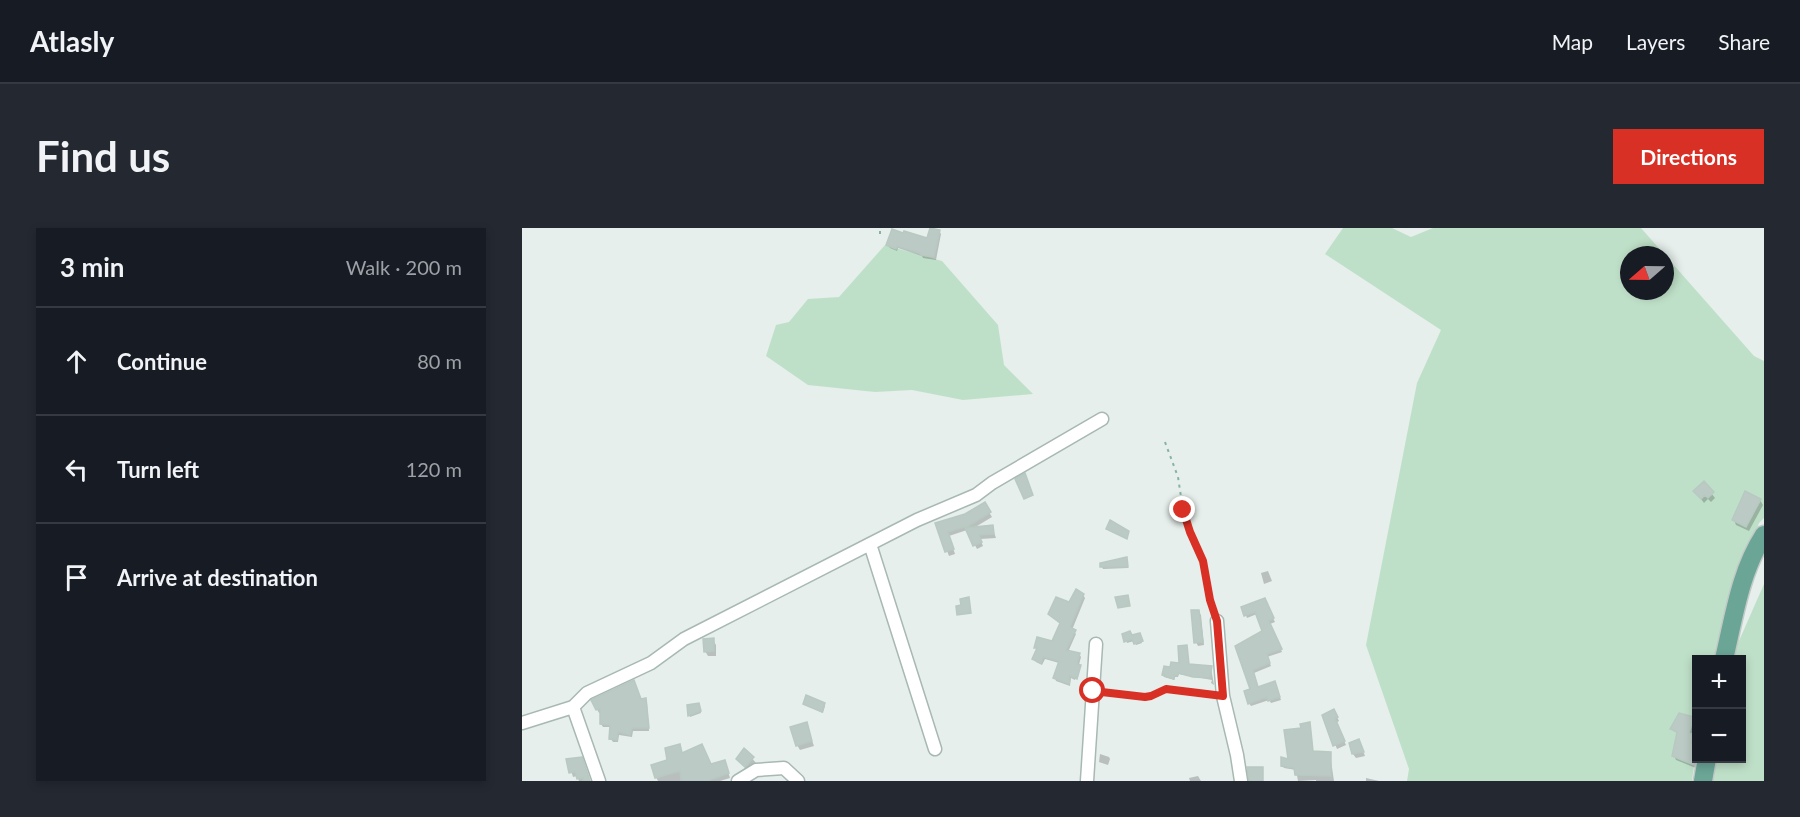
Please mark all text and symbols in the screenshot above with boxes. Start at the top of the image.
text: Atlasly [30,24,114,58]
text: Map [1552,29,1593,54]
text: Layers [1626,29,1685,54]
text: Share [1718,29,1770,54]
button: Directions [1613,129,1764,184]
text: Find us [36,131,170,181]
north arrow [1620,246,1674,300]
text: 3 min [60,251,124,283]
text: Walk · 200 m [346,255,462,279]
icon: ahead [60,345,93,378]
text: Continue [117,348,207,375]
text: 80 m [417,349,462,373]
icon: left [60,453,93,486]
text: Turn left [117,456,199,483]
text: 120 m [406,457,462,481]
route end [1169,496,1195,522]
icon: arrive [60,561,93,594]
text: Arrive at destination [117,564,318,591]
map controls [1692,655,1746,763]
button: + [1692,655,1746,709]
route start [1079,677,1105,703]
button: − [1692,709,1746,763]

